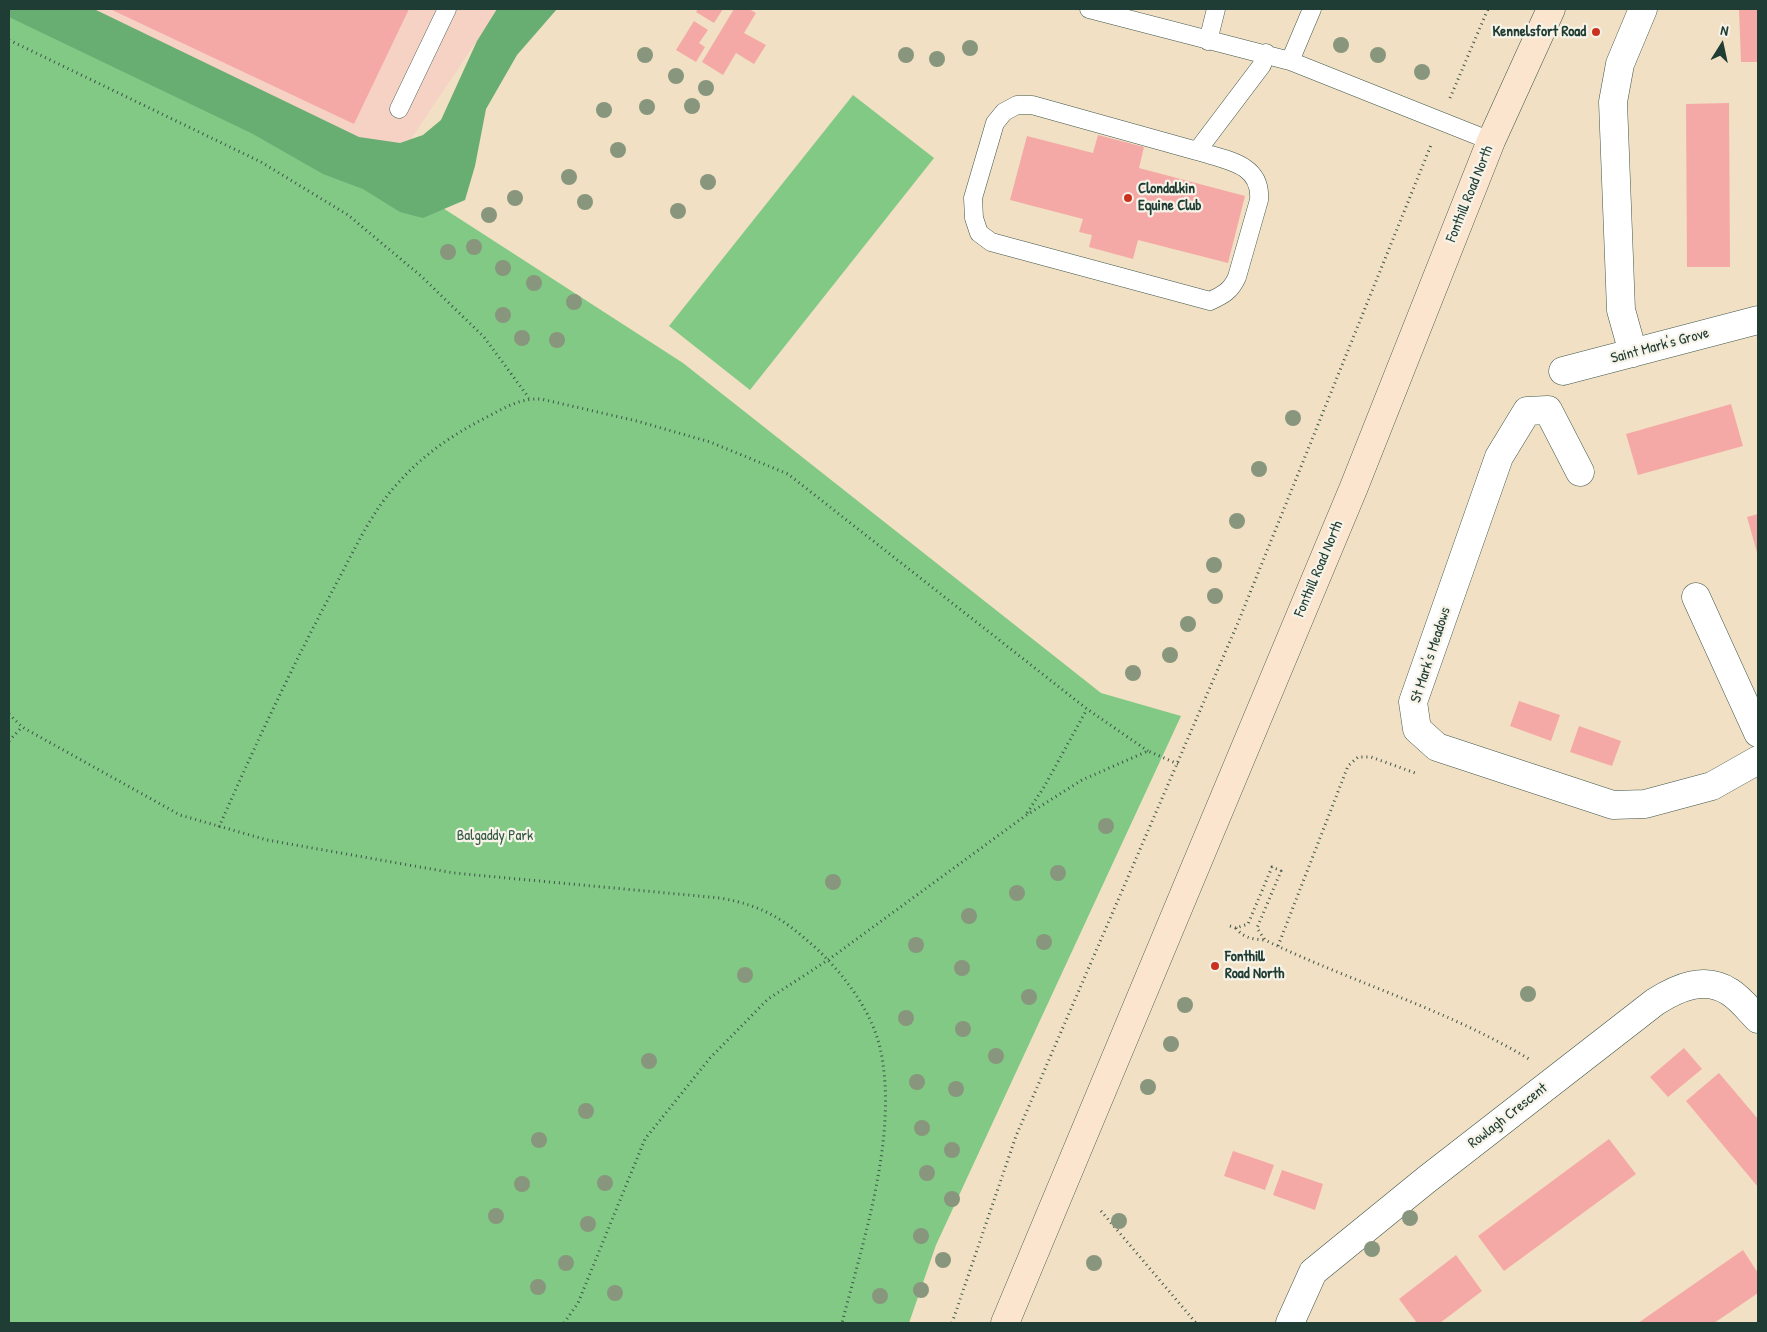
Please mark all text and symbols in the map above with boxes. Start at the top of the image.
north arrow [1697,20,1747,70]
text: N [1719,20,1730,40]
place label: Kennelsfort Road [1492,23,1586,41]
marker: Kennelsfort Road [1590,26,1602,38]
street label: Fonthill Road North [1442,143,1498,245]
place label: Clondalkin Equine Club [1138,180,1202,215]
marker: Clondalkin Equine Club [1122,192,1134,204]
street label: Saint Mark's Grove [1609,324,1711,368]
street label: Fonthill Road North [1291,518,1347,620]
street label: St Mark's Meadows [1407,605,1455,705]
park label: Balgaddy Park [457,827,533,845]
place label: Fonthill Road North [1225,948,1284,983]
marker: Fonthill Road North [1209,960,1221,972]
street label: Rowlagh Crescent [1465,1079,1551,1153]

